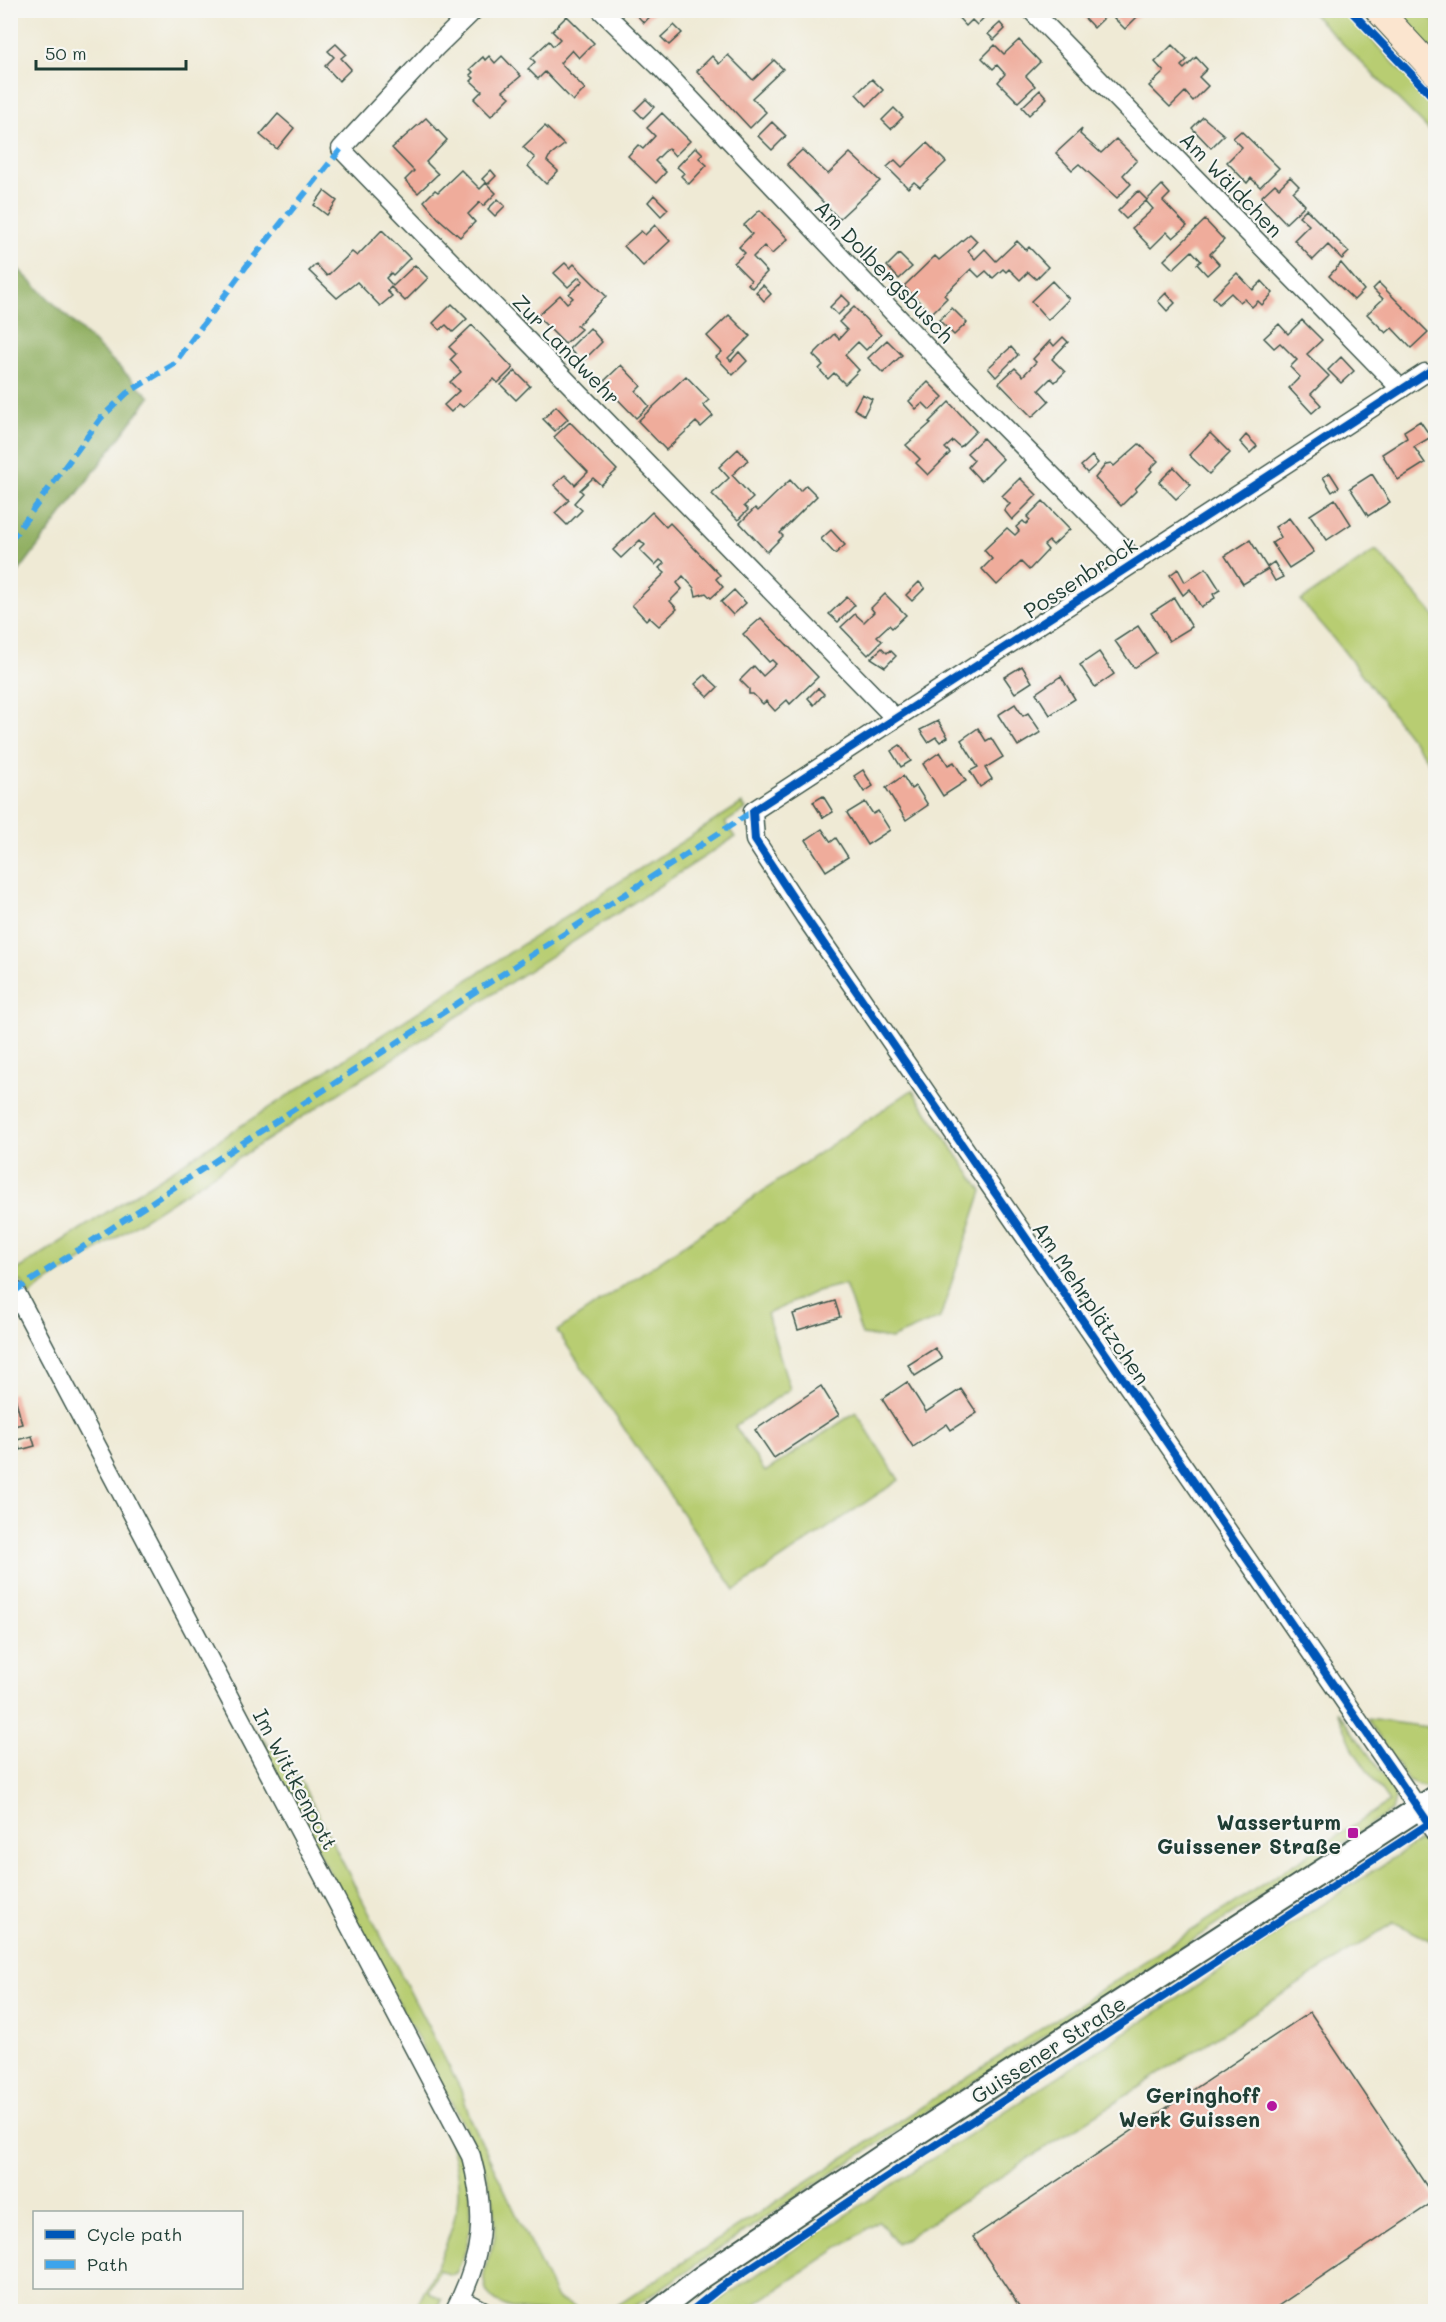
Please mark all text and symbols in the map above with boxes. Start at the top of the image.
scale bar [36,33,186,71]
text: 50 m [45,41,87,65]
street label: Am Wäldchen [1175,125,1289,243]
street label: Am Dolbergsbusch [810,194,960,348]
street label: Zur Landwehr [507,288,627,410]
street label: Possenbrock [1018,530,1142,624]
street label: Am Mehrplätzchen [1027,1216,1157,1390]
street label: Im Wittkenpott [248,1704,344,1854]
place label: Wasserturm Guissener Straße [1157,1808,1341,1859]
marker: Wasserturm Guissener Straße [1346,1826,1360,1840]
street label: Guissener Straße [965,1989,1131,2109]
place label: Geringhoff Werk Guissen [1119,2081,1261,2132]
marker: Geringhoff Werk Guissen [1265,2099,1279,2113]
legend [33,2211,243,2289]
text: Cycle path [87,2222,182,2246]
text: Path [87,2252,127,2276]

